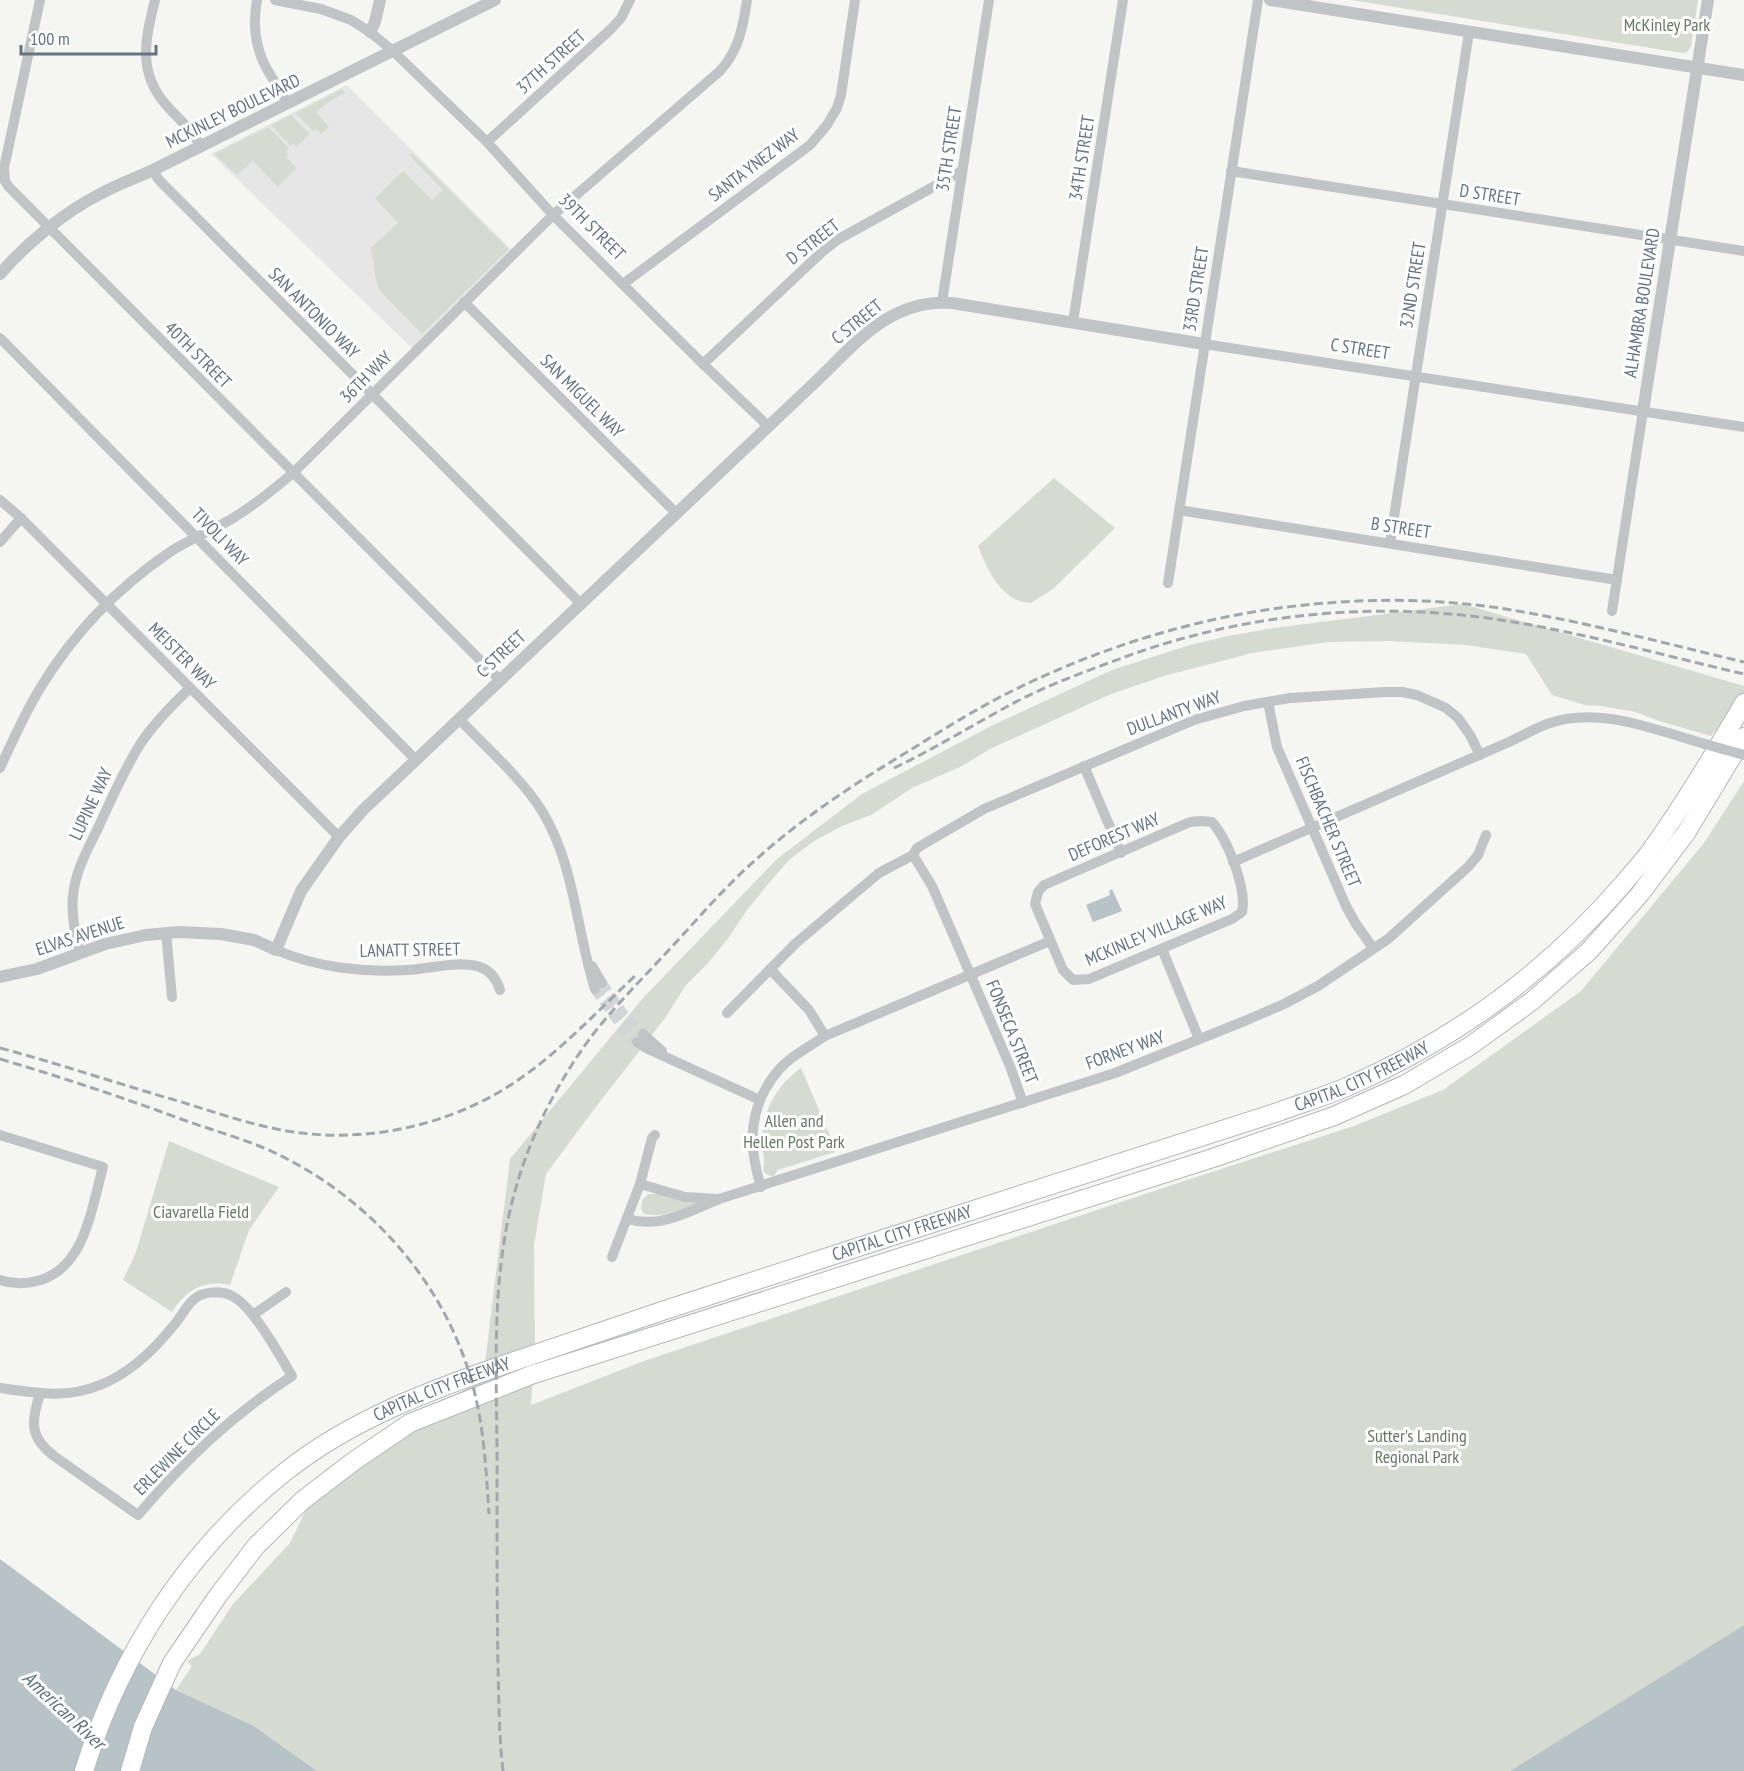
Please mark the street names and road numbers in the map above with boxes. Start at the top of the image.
street label: 37TH STREET [511,24,590,99]
street label: MCKINLEY BOULEVARD [162,68,304,153]
street label: 35TH STREET [930,105,967,193]
street label: 34TH STREET [1063,114,1100,202]
street label: SANTA YNEZ WAY [704,122,804,206]
street label: D STREET [1458,178,1522,211]
street label: 39TH STREET [554,188,631,265]
street label: D STREET [782,214,844,269]
street label: ALHAMBRA BOULEVARD [1618,226,1665,379]
street label: 32ND STREET [1394,240,1431,330]
street label: 33RD STREET [1177,245,1214,333]
street label: SAN ANTONIO WAY [264,262,365,364]
street label: C STREET [826,294,887,349]
street label: 40TH STREET [160,316,237,393]
street label: C STREET [1329,333,1391,365]
street label: 36TH WAY [335,345,397,408]
street label: SAN MIGUEL WAY [536,349,630,443]
street label: TIVOLI WAY [187,503,254,571]
street label: B STREET [1370,511,1433,544]
street label: MEISTER WAY [144,617,222,695]
street label: C STREET [471,625,530,682]
street label: DULLANTY WAY [1124,685,1225,740]
street label: FISCHBACHER STREET [1291,753,1366,891]
street label: LUPINE WAY [64,763,118,844]
street label: DEFOREST WAY [1065,807,1164,866]
street label: MCKINLEY VILLAGE WAY [1081,890,1231,971]
street label: ELVAS AVENUE [33,910,127,961]
street label: LANATT STREET [359,937,461,962]
street label: FONSECA STREET [981,977,1044,1087]
street label: FORNEY WAY [1082,1024,1168,1074]
street label: CAPITAL CITY FREEWAY [1291,1035,1434,1116]
street label: CAPITAL CITY FREEWAY [829,1199,975,1266]
street label: CAPITAL CITY FREEWAY [369,1351,514,1426]
street label: ERLEWINE CIRCLE [129,1404,225,1500]

